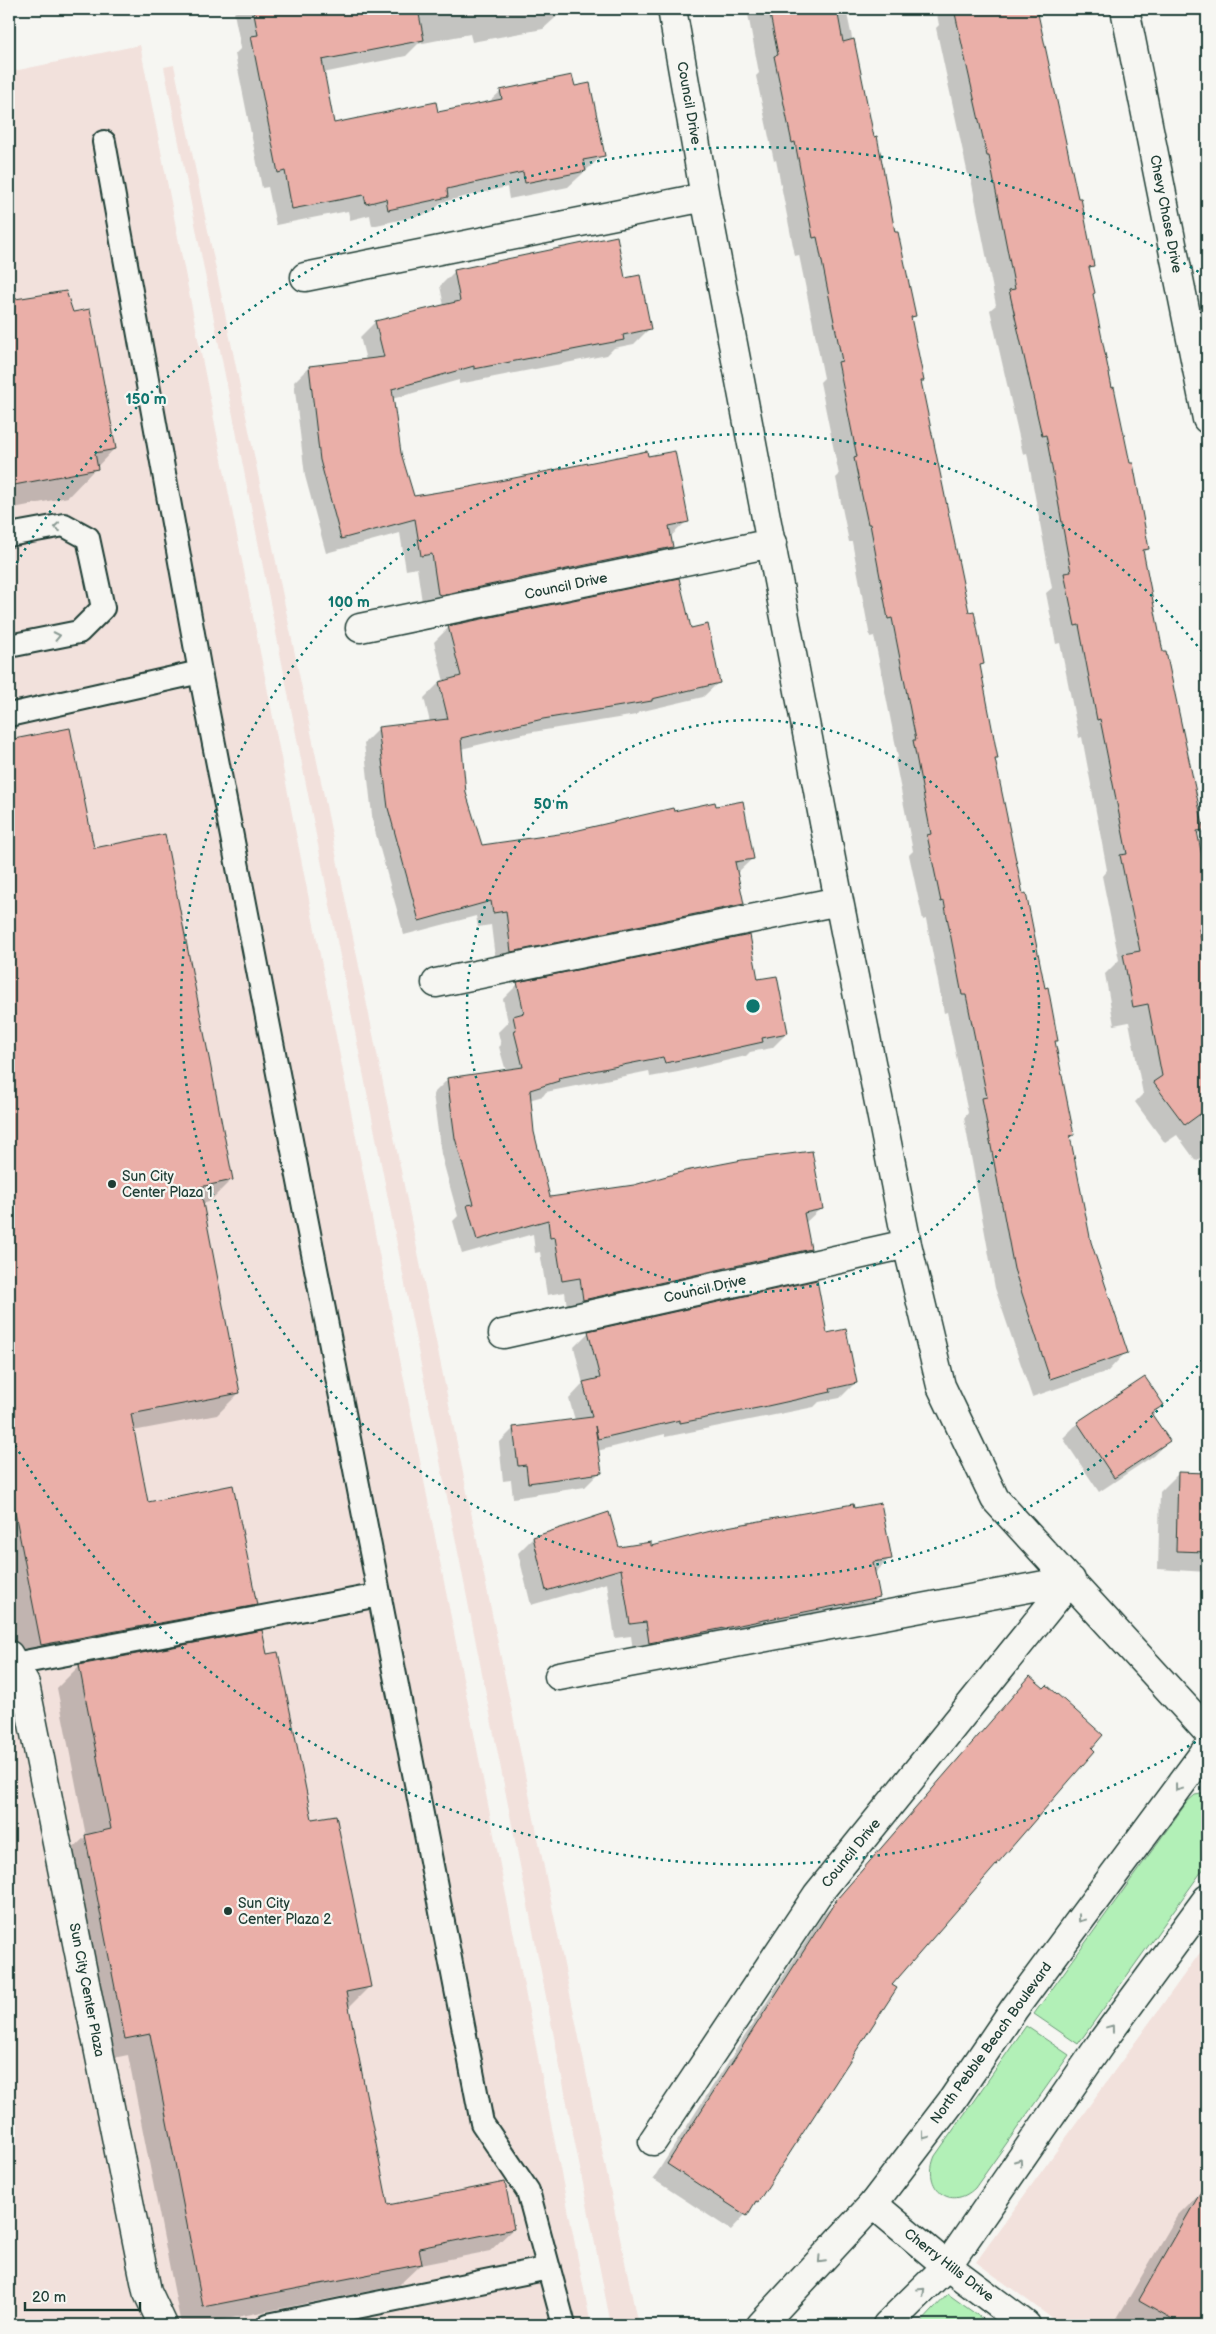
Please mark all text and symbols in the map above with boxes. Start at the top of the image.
street label: Council Drive [673,60,705,146]
street label: Chevy Chase Drive [1146,154,1186,274]
text: 150 m [125,390,167,409]
one-way arrow [53,521,61,532]
street label: Council Drive [523,569,609,603]
text: 100 m [328,593,370,612]
one-way arrow [52,632,61,642]
text: 50 m [534,795,569,814]
centre of rings [744,997,762,1015]
place label: Sun City Center Plaza 1 [122,1168,213,1201]
marker: Sun City Center Plaza 1 [106,1178,118,1190]
street label: Council Drive [662,1271,748,1307]
one-way arrow [1175,1783,1184,1792]
street label: Council Drive [818,1815,884,1891]
place label: Sun City Center Plaza 2 [238,1895,332,1928]
marker: Sun City Center Plaza 2 [222,1905,234,1917]
one-way arrow [1078,1913,1087,1923]
street label: Sun City Center Plaza [66,1922,108,2058]
street label: North Pebble Beach Boulevard [927,1959,1055,2127]
one-way arrow [1106,2025,1114,2034]
one-way arrow [922,2130,930,2139]
one-way arrow [1013,2158,1022,2167]
street label: Cherry Hills Drive [901,2225,997,2305]
one-way arrow [818,2255,827,2264]
scale bar [25,2279,140,2311]
text: 20 m [32,2288,66,2307]
one-way arrow [916,2288,925,2297]

